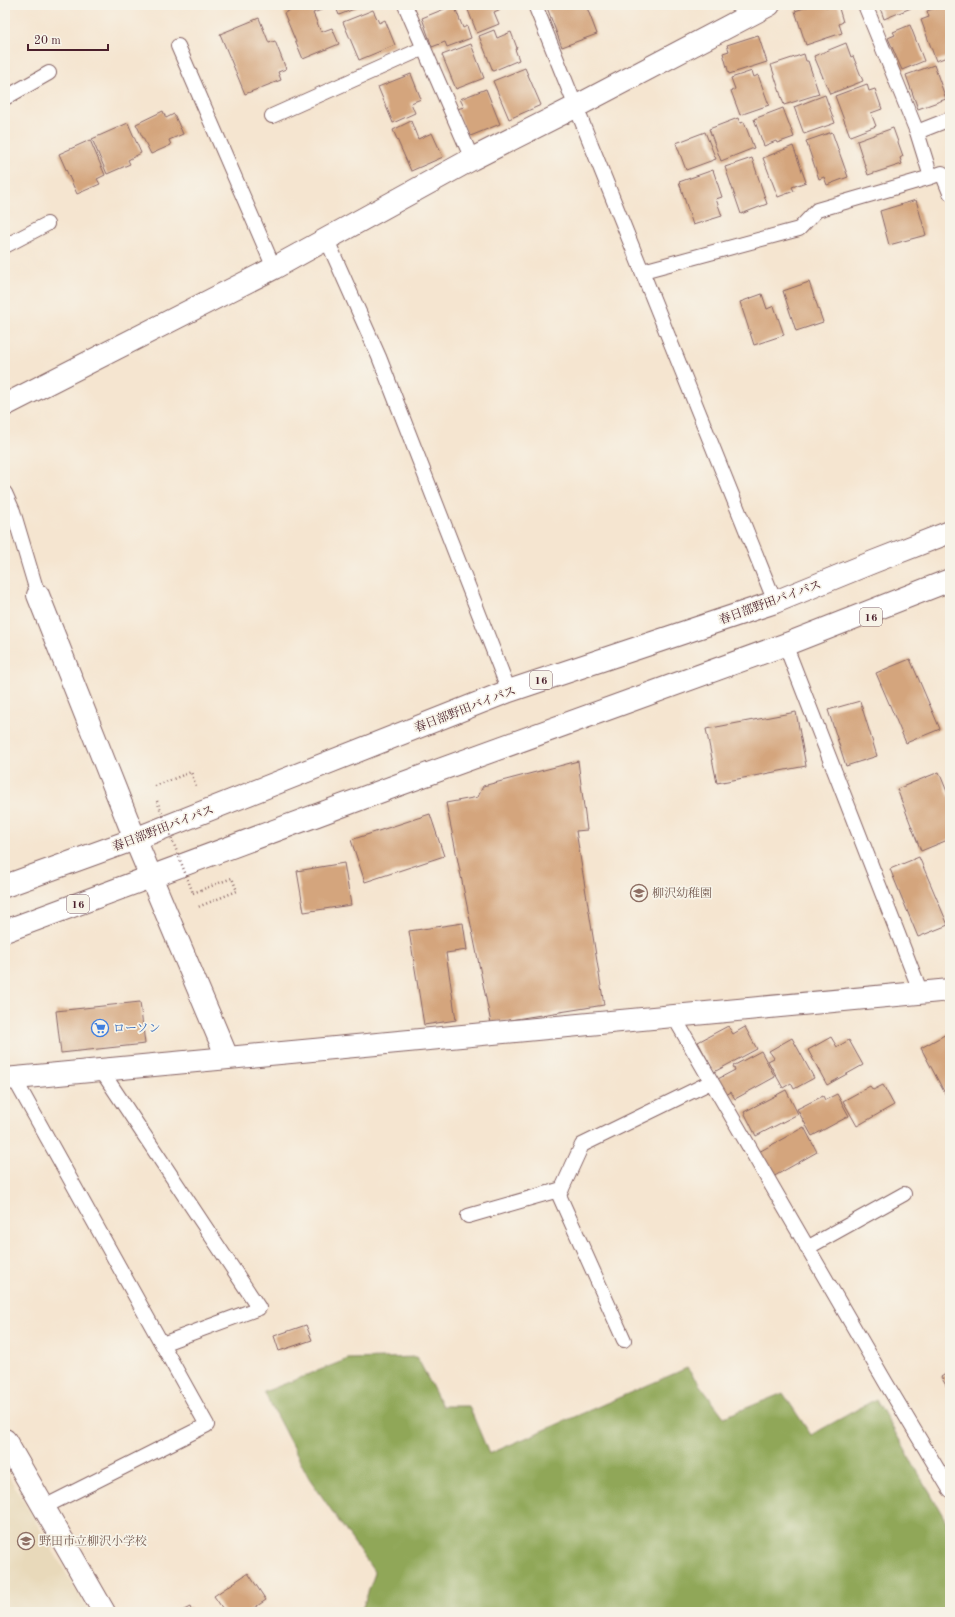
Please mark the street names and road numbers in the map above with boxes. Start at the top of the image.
street label: 春日部野田バイパス [717,577,823,627]
road number: 16 [860,608,882,626]
road number: 16 [530,671,552,689]
street label: 春日部野田バイパス [412,683,518,735]
street label: 春日部野田バイパス [110,802,216,854]
road number: 16 [67,895,89,913]

